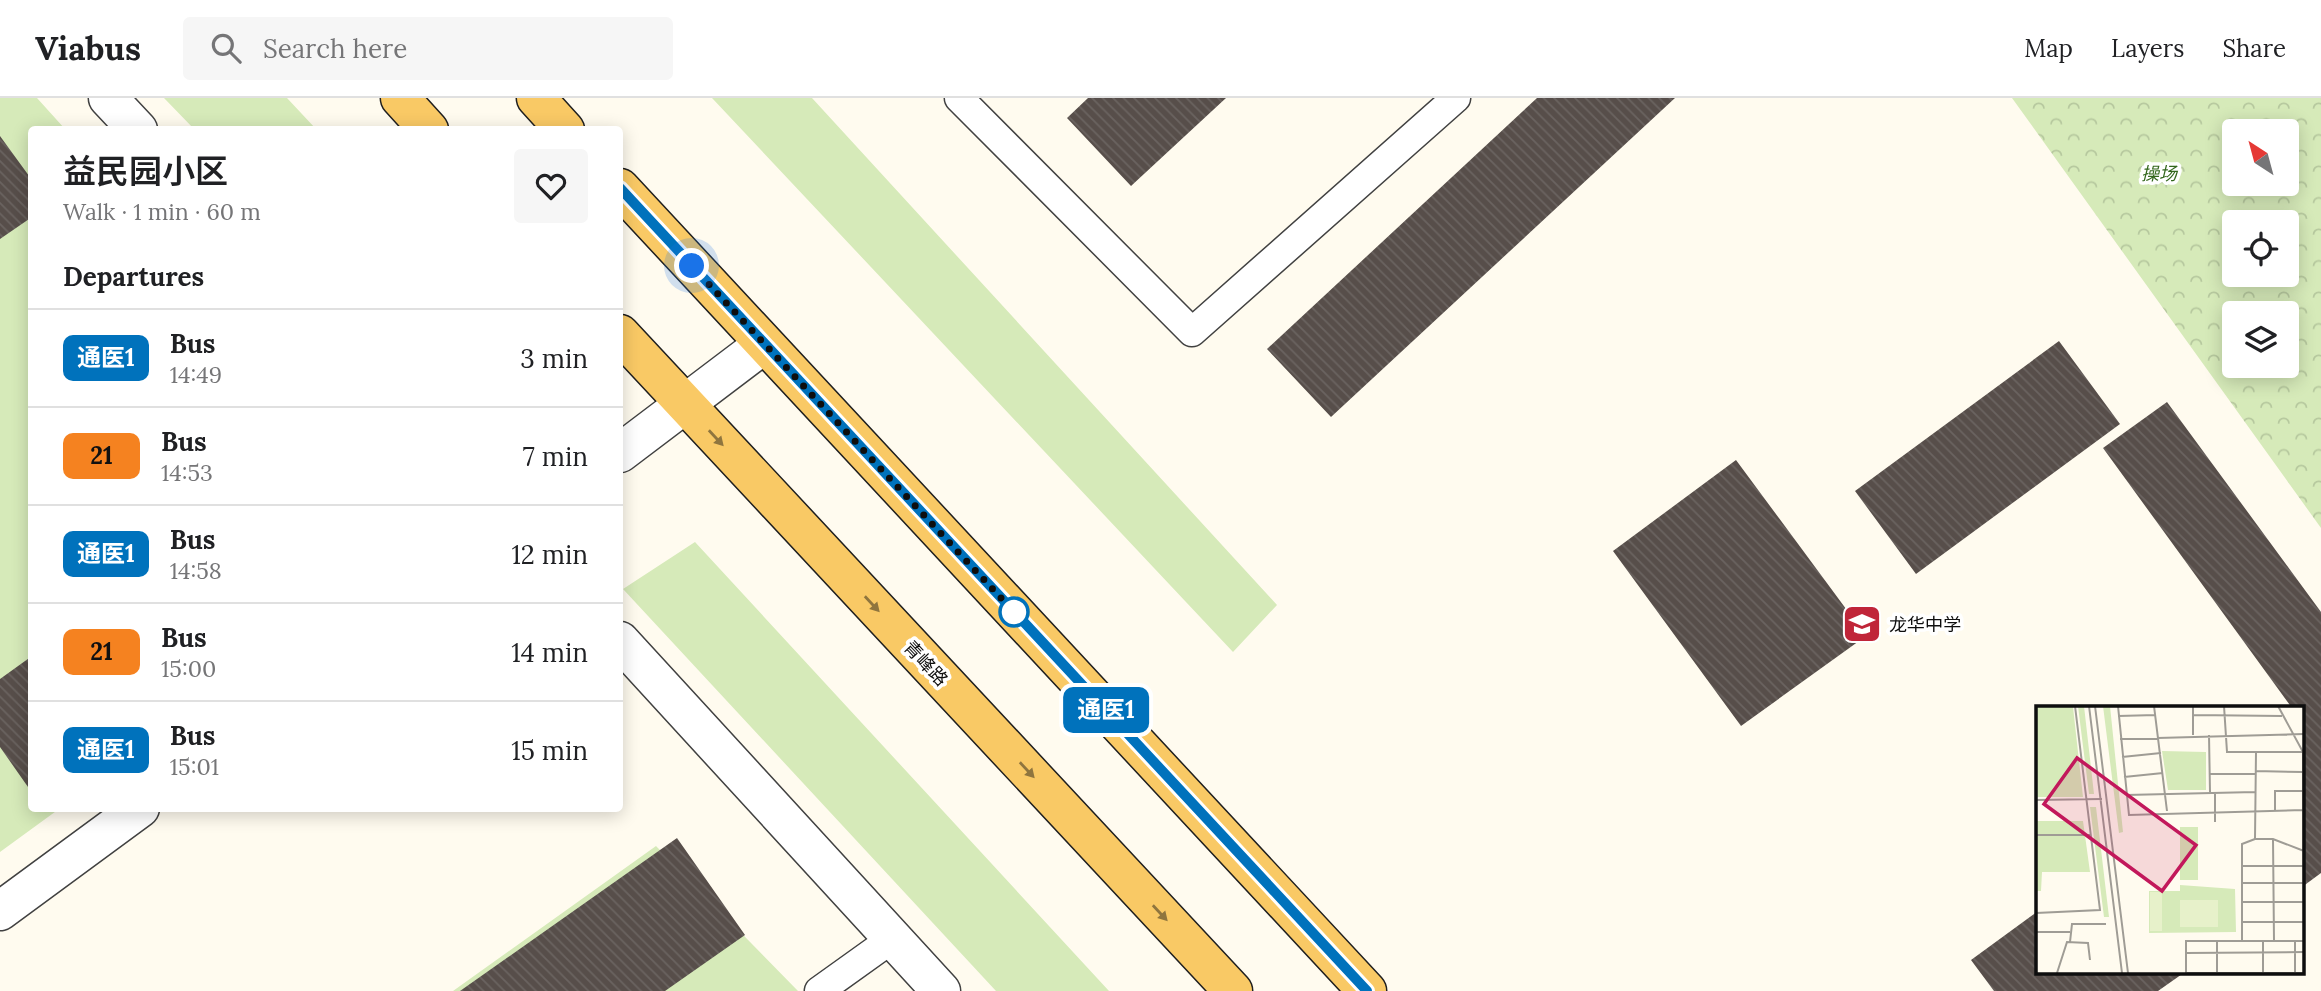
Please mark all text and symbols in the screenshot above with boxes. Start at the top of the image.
search box [183,17,673,80]
text: Viabus [35,27,141,69]
icon: search [207,29,245,67]
text: Search here [263,32,407,65]
text: Map [2024,33,2073,64]
text: Layers [2111,33,2184,64]
text: Share [2222,33,2286,64]
north arrow [2222,119,2300,196]
map controls [2222,119,2299,378]
button: heart [514,149,588,223]
text: 益民园小区 [63,150,228,192]
park label: 操场 [2141,162,2179,185]
text: Walk · 1 min · 60 m [63,197,261,226]
button: locate [2222,210,2299,287]
your location [674,248,709,283]
text: Departures [63,260,204,293]
button: layers [2222,301,2299,378]
text: Bus [170,327,215,360]
text: 通医1 [77,342,135,373]
text: 3 min [520,342,588,375]
text: 14:49 [170,360,222,389]
text: Bus [161,425,207,458]
one-way arrow [708,429,724,446]
text: 21 [90,440,113,471]
text: 7 min [523,440,588,473]
text: 14:53 [161,458,213,487]
text: Bus [170,523,215,556]
text: 通医1 [77,538,135,569]
text: 12 min [511,538,588,571]
text: 14:58 [170,556,222,585]
one-way arrow [863,595,879,612]
unlabelled marker [999,597,1029,627]
school or university icon: 龙华中学 [1841,603,1883,645]
place label: 龙华中学 [1889,613,1961,636]
text: Bus [161,621,207,654]
street label: 青峰路 [899,635,953,691]
text: 21 [90,636,113,667]
text: 14 min [511,636,588,669]
text: 15:00 [161,654,216,683]
line badge: 通医1 [1066,687,1146,733]
text: 通医1 [1077,694,1135,725]
inset map [2036,706,2304,974]
text: Bus [170,719,215,752]
text: 通医1 [77,734,135,765]
text: 15 min [511,734,588,767]
text: 15:01 [170,752,219,781]
one-way arrow [1019,761,1035,779]
one-way arrow [1152,904,1168,921]

